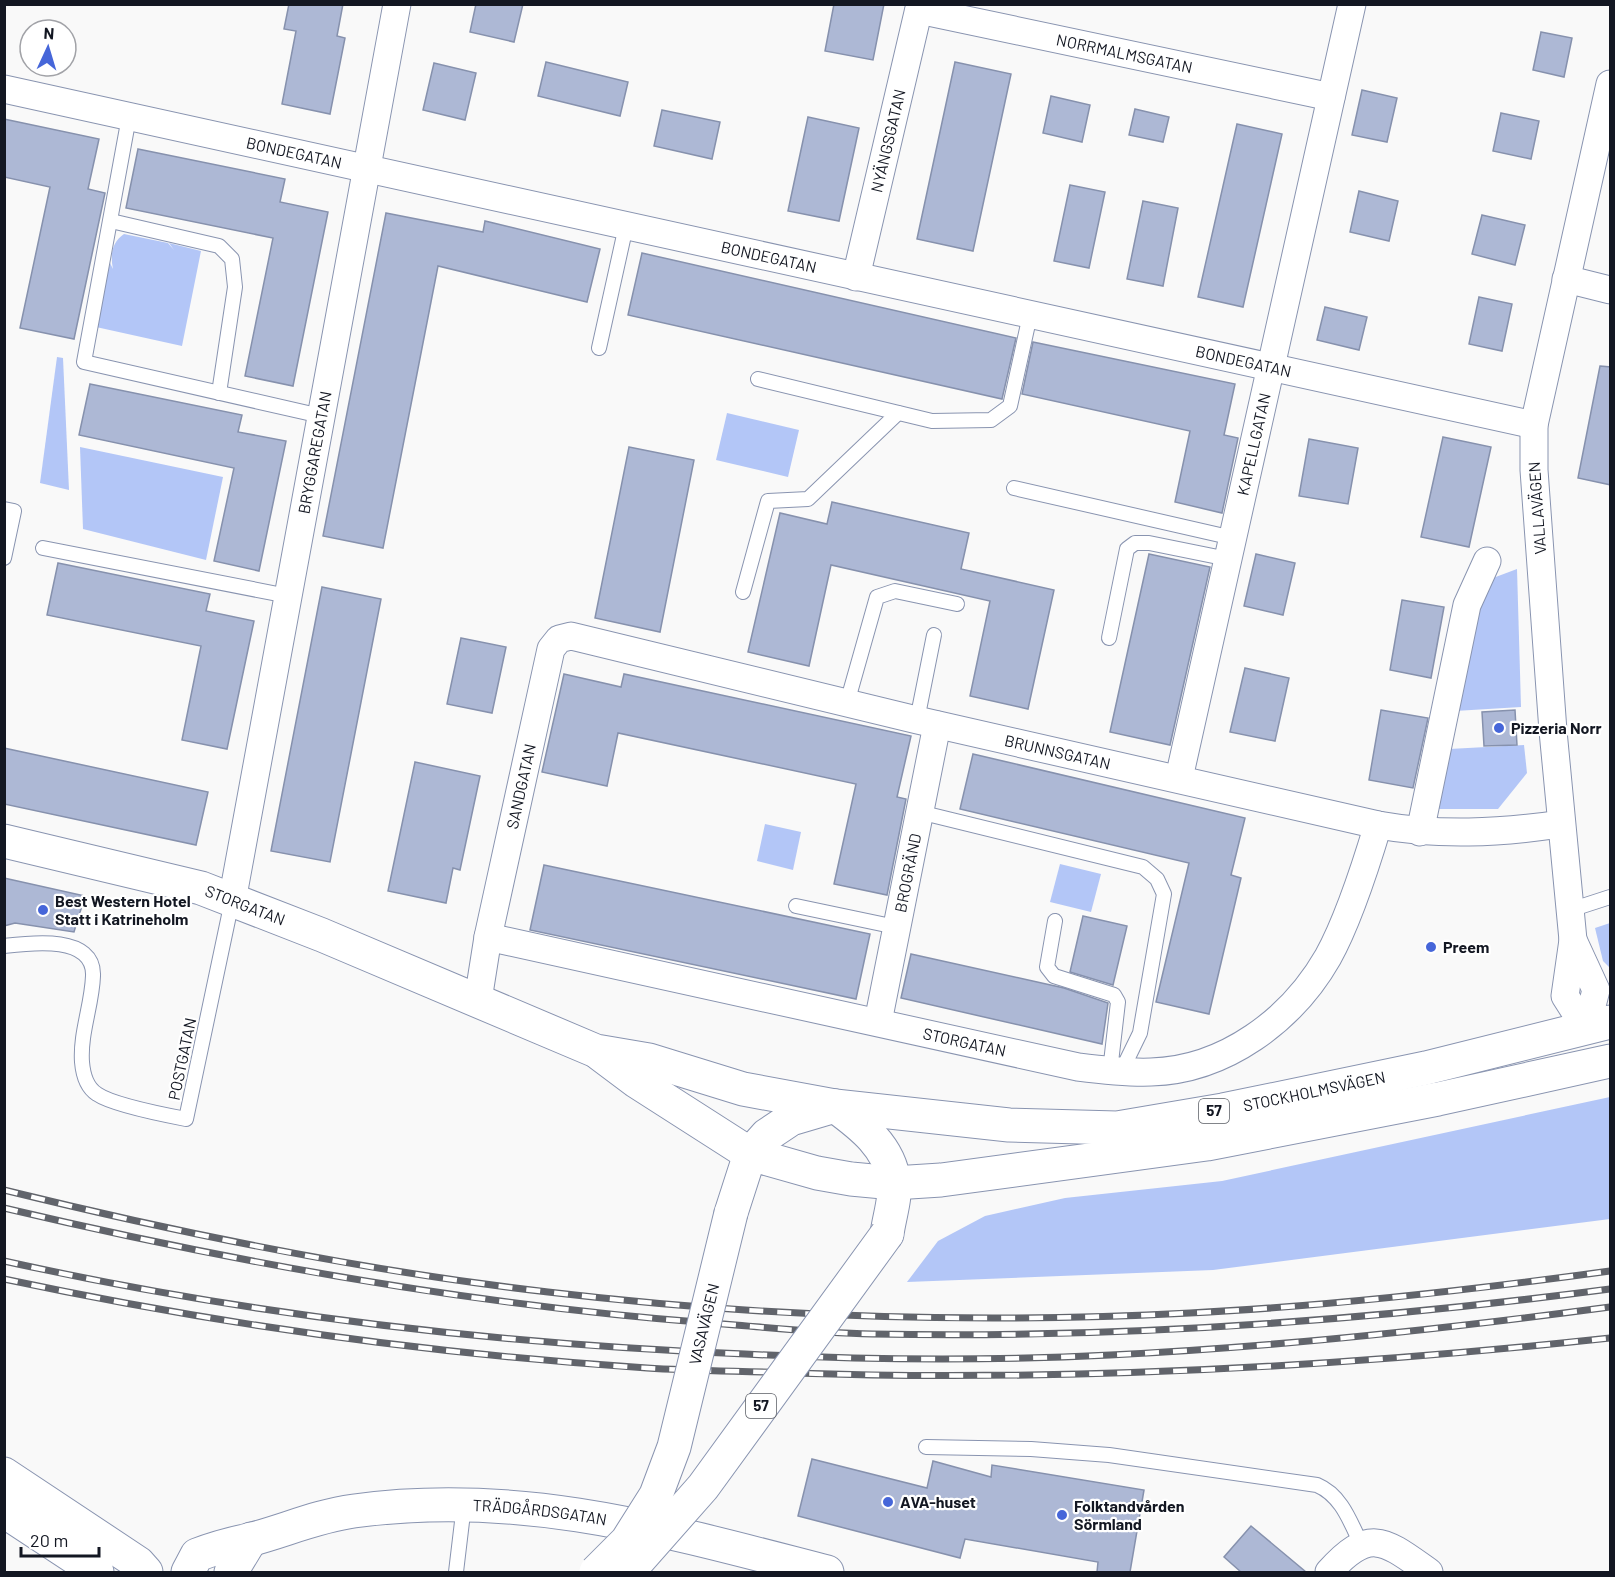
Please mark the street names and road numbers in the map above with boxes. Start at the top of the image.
street label: NORRMALMSGATAN [1055,29,1194,77]
street label: NYÄNGSGATAN [866,87,909,194]
street label: BONDEGATAN [245,132,344,172]
street label: BONDEGATAN [719,237,818,276]
street label: BONDEGATAN [1194,341,1293,380]
street label: BRYGGAREGATAN [293,390,335,515]
street label: KAPELLGATAN [1232,391,1274,497]
street label: VALLAVÄGEN [1524,461,1549,555]
street label: BRUNNSGATAN [1003,730,1113,773]
street label: SANDGATAN [502,742,539,831]
street label: BROGRÄND [890,832,924,914]
street label: STORGATAN [203,881,288,929]
street label: POSTGATAN [163,1016,200,1102]
street label: STORGATAN [921,1023,1008,1060]
street label: STOCKHOLMSVÄGEN [1241,1067,1387,1115]
road number: 57 [1199,1099,1229,1123]
street label: VASAVÄGEN [684,1281,723,1367]
road number: 57 [746,1394,776,1418]
street label: TRÄDGÅRDSGATAN [472,1495,608,1529]

